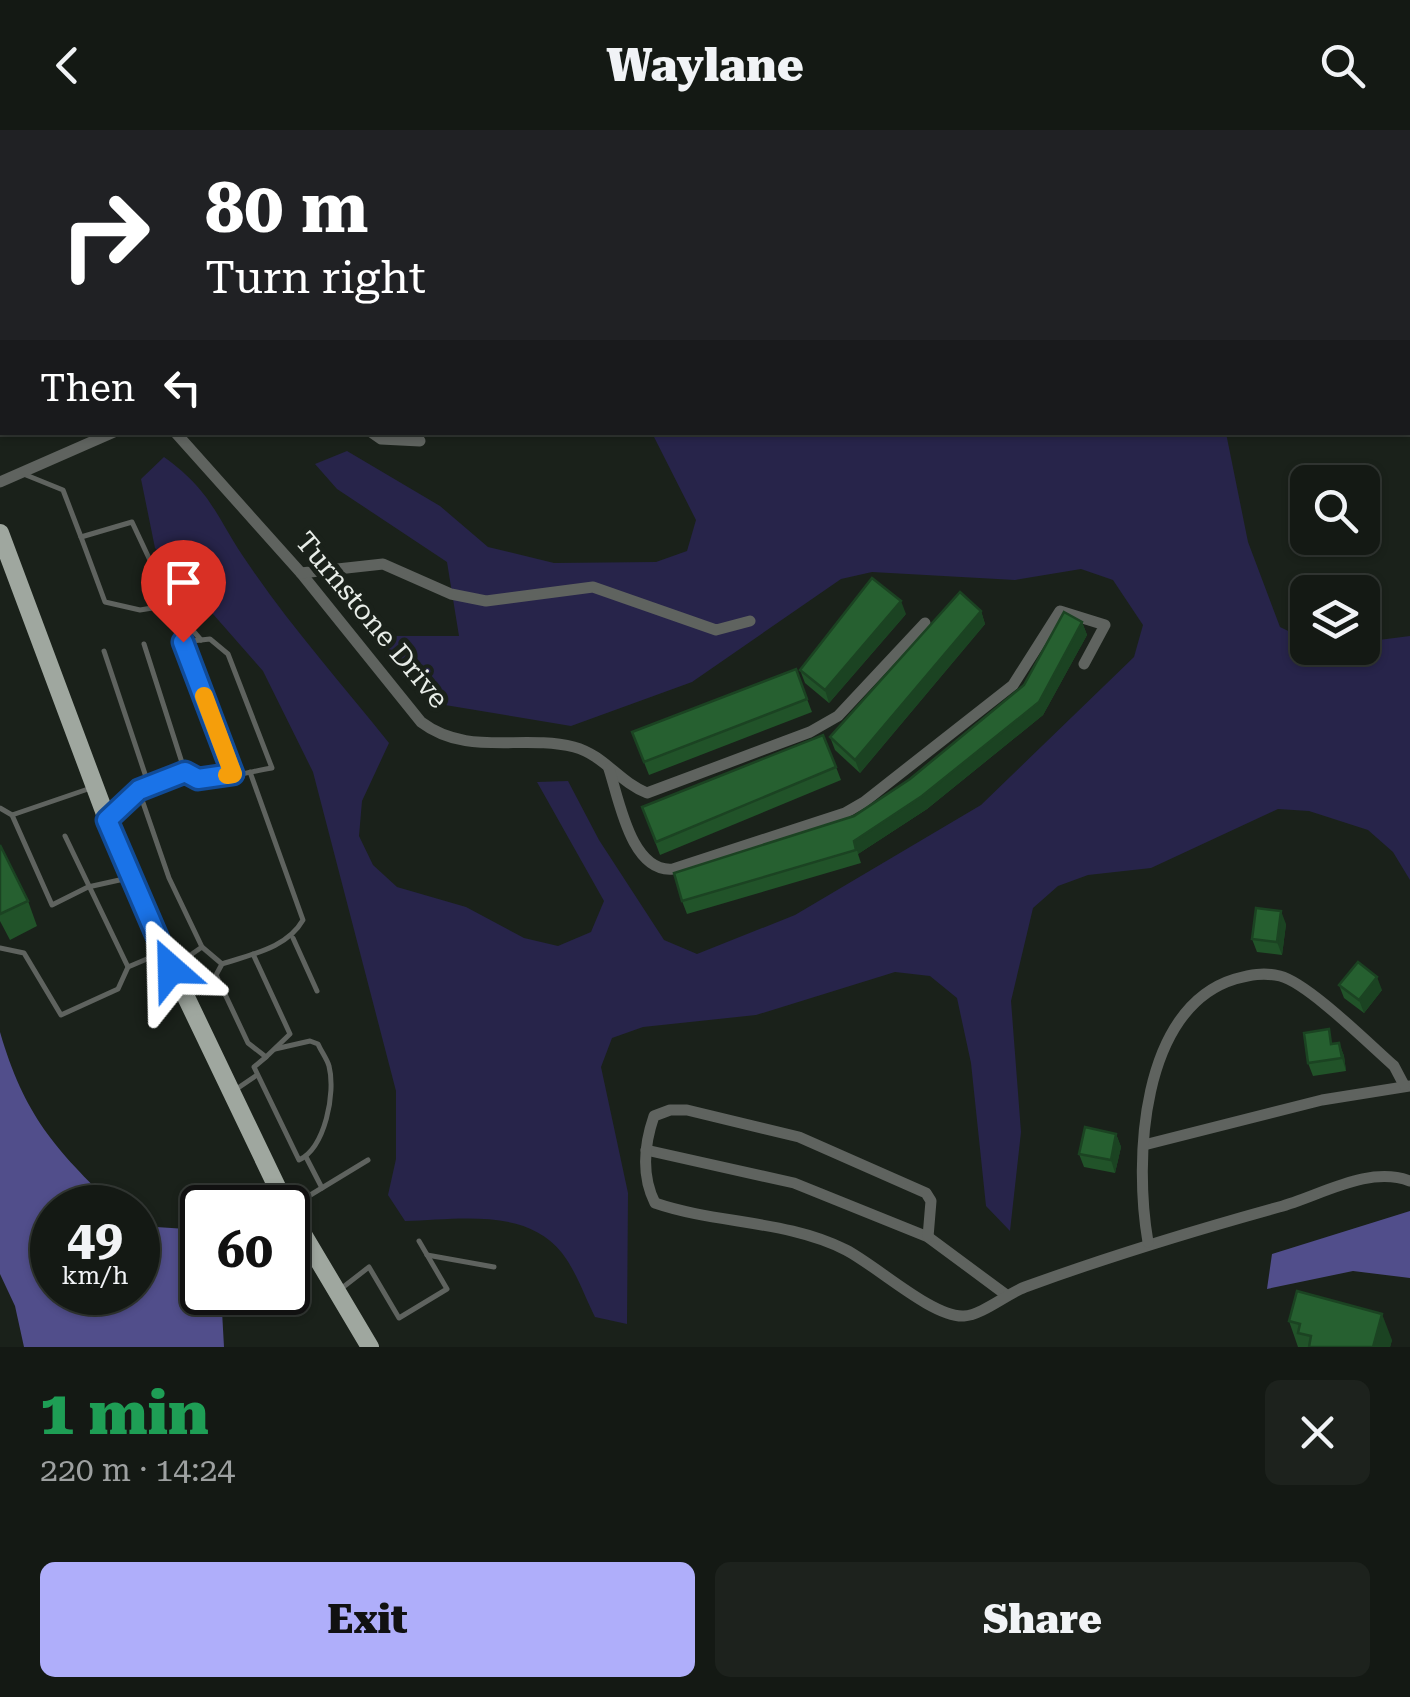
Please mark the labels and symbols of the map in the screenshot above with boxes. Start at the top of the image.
street label: Turnstone Drive [289,525,455,715]
pin [141,540,226,643]
position arrow [119,917,223,1021]
speed limit sign: 60 [180,1185,310,1315]

